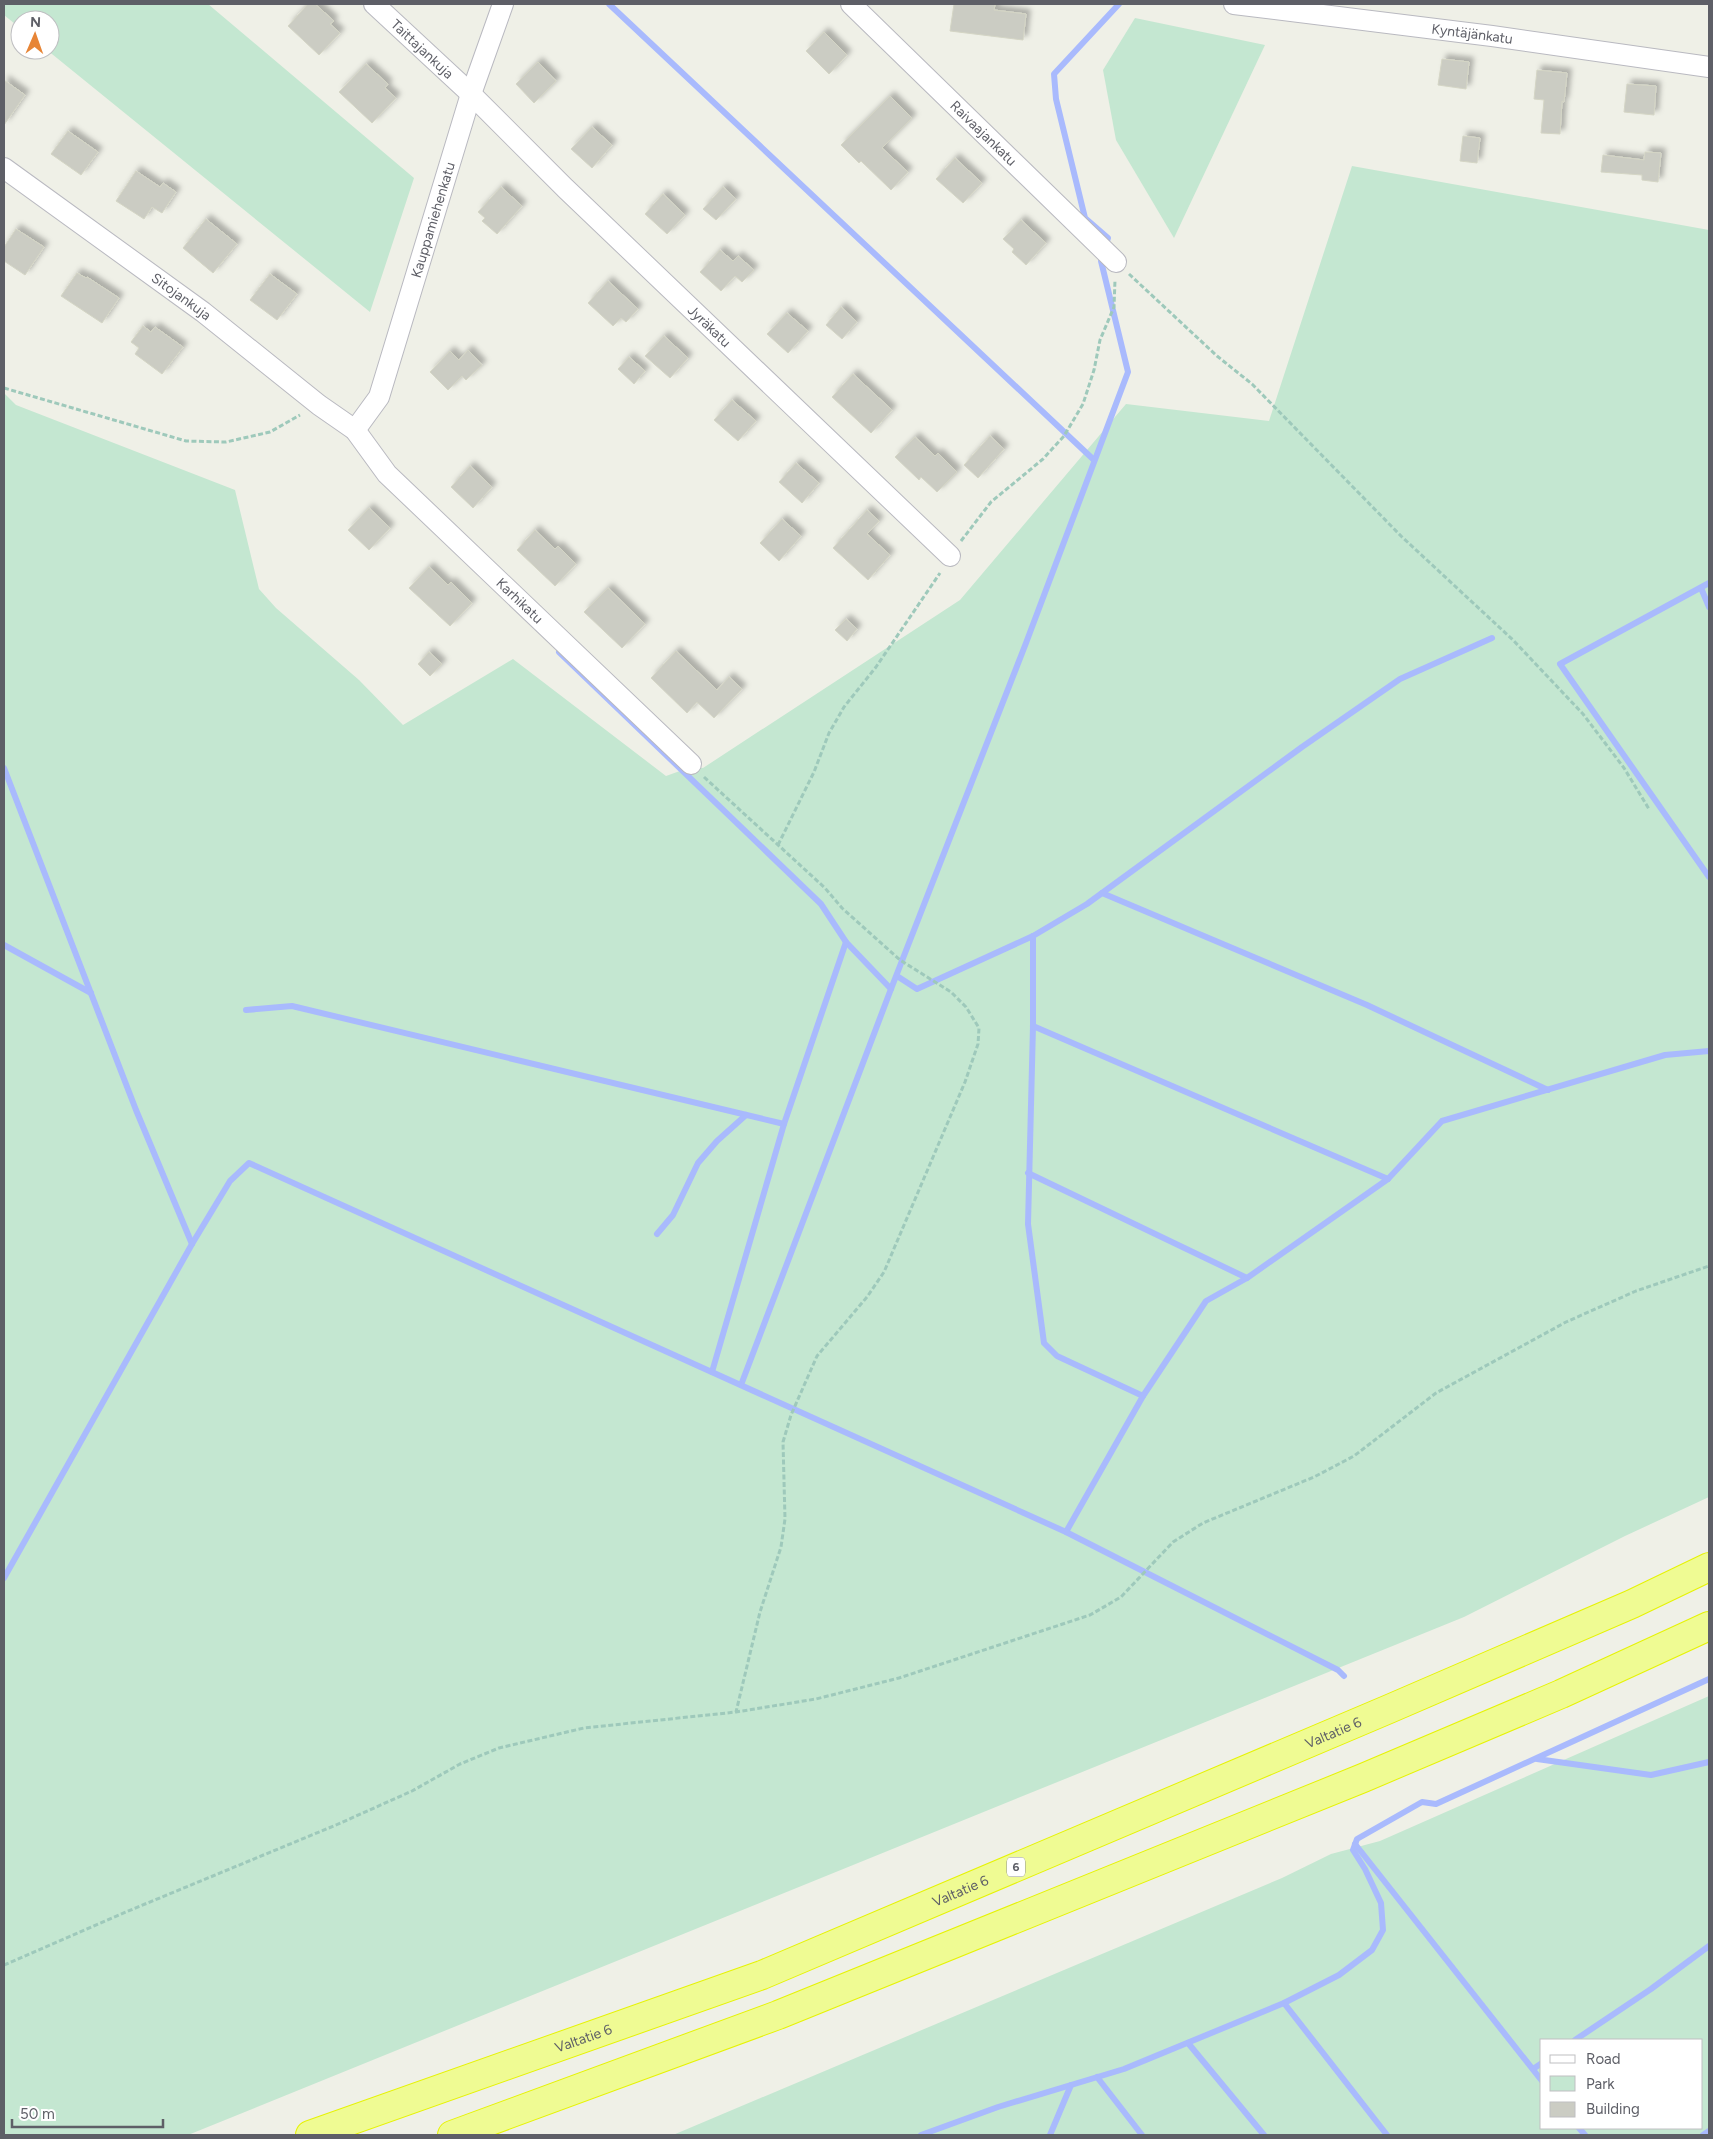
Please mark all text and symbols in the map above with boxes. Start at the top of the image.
north arrow [10,10,60,60]
text: N [30,14,41,31]
street label: Taittajankuja [388,16,457,82]
street label: Kyntäjänkatu [1431,20,1514,47]
street label: Raivaajankatu [947,97,1020,169]
street label: Kauppamiehenkatu [407,160,458,280]
street label: Sitojankuja [148,269,215,324]
street label: Jyräkatu [684,301,735,351]
street label: Karhikatu [493,574,547,627]
street label: Valtatie 6 [1303,1713,1364,1752]
road number: 6 [1007,1858,1025,1876]
street label: Valtatie 6 [930,1871,991,1910]
street label: Valtatie 6 [553,2020,614,2056]
legend [1540,2039,1703,2129]
text: Road [1586,2050,1621,2068]
text: Park [1586,2075,1615,2093]
scale bar [12,2096,164,2128]
text: Building [1586,2100,1640,2118]
text: 50 m [20,2105,55,2123]

